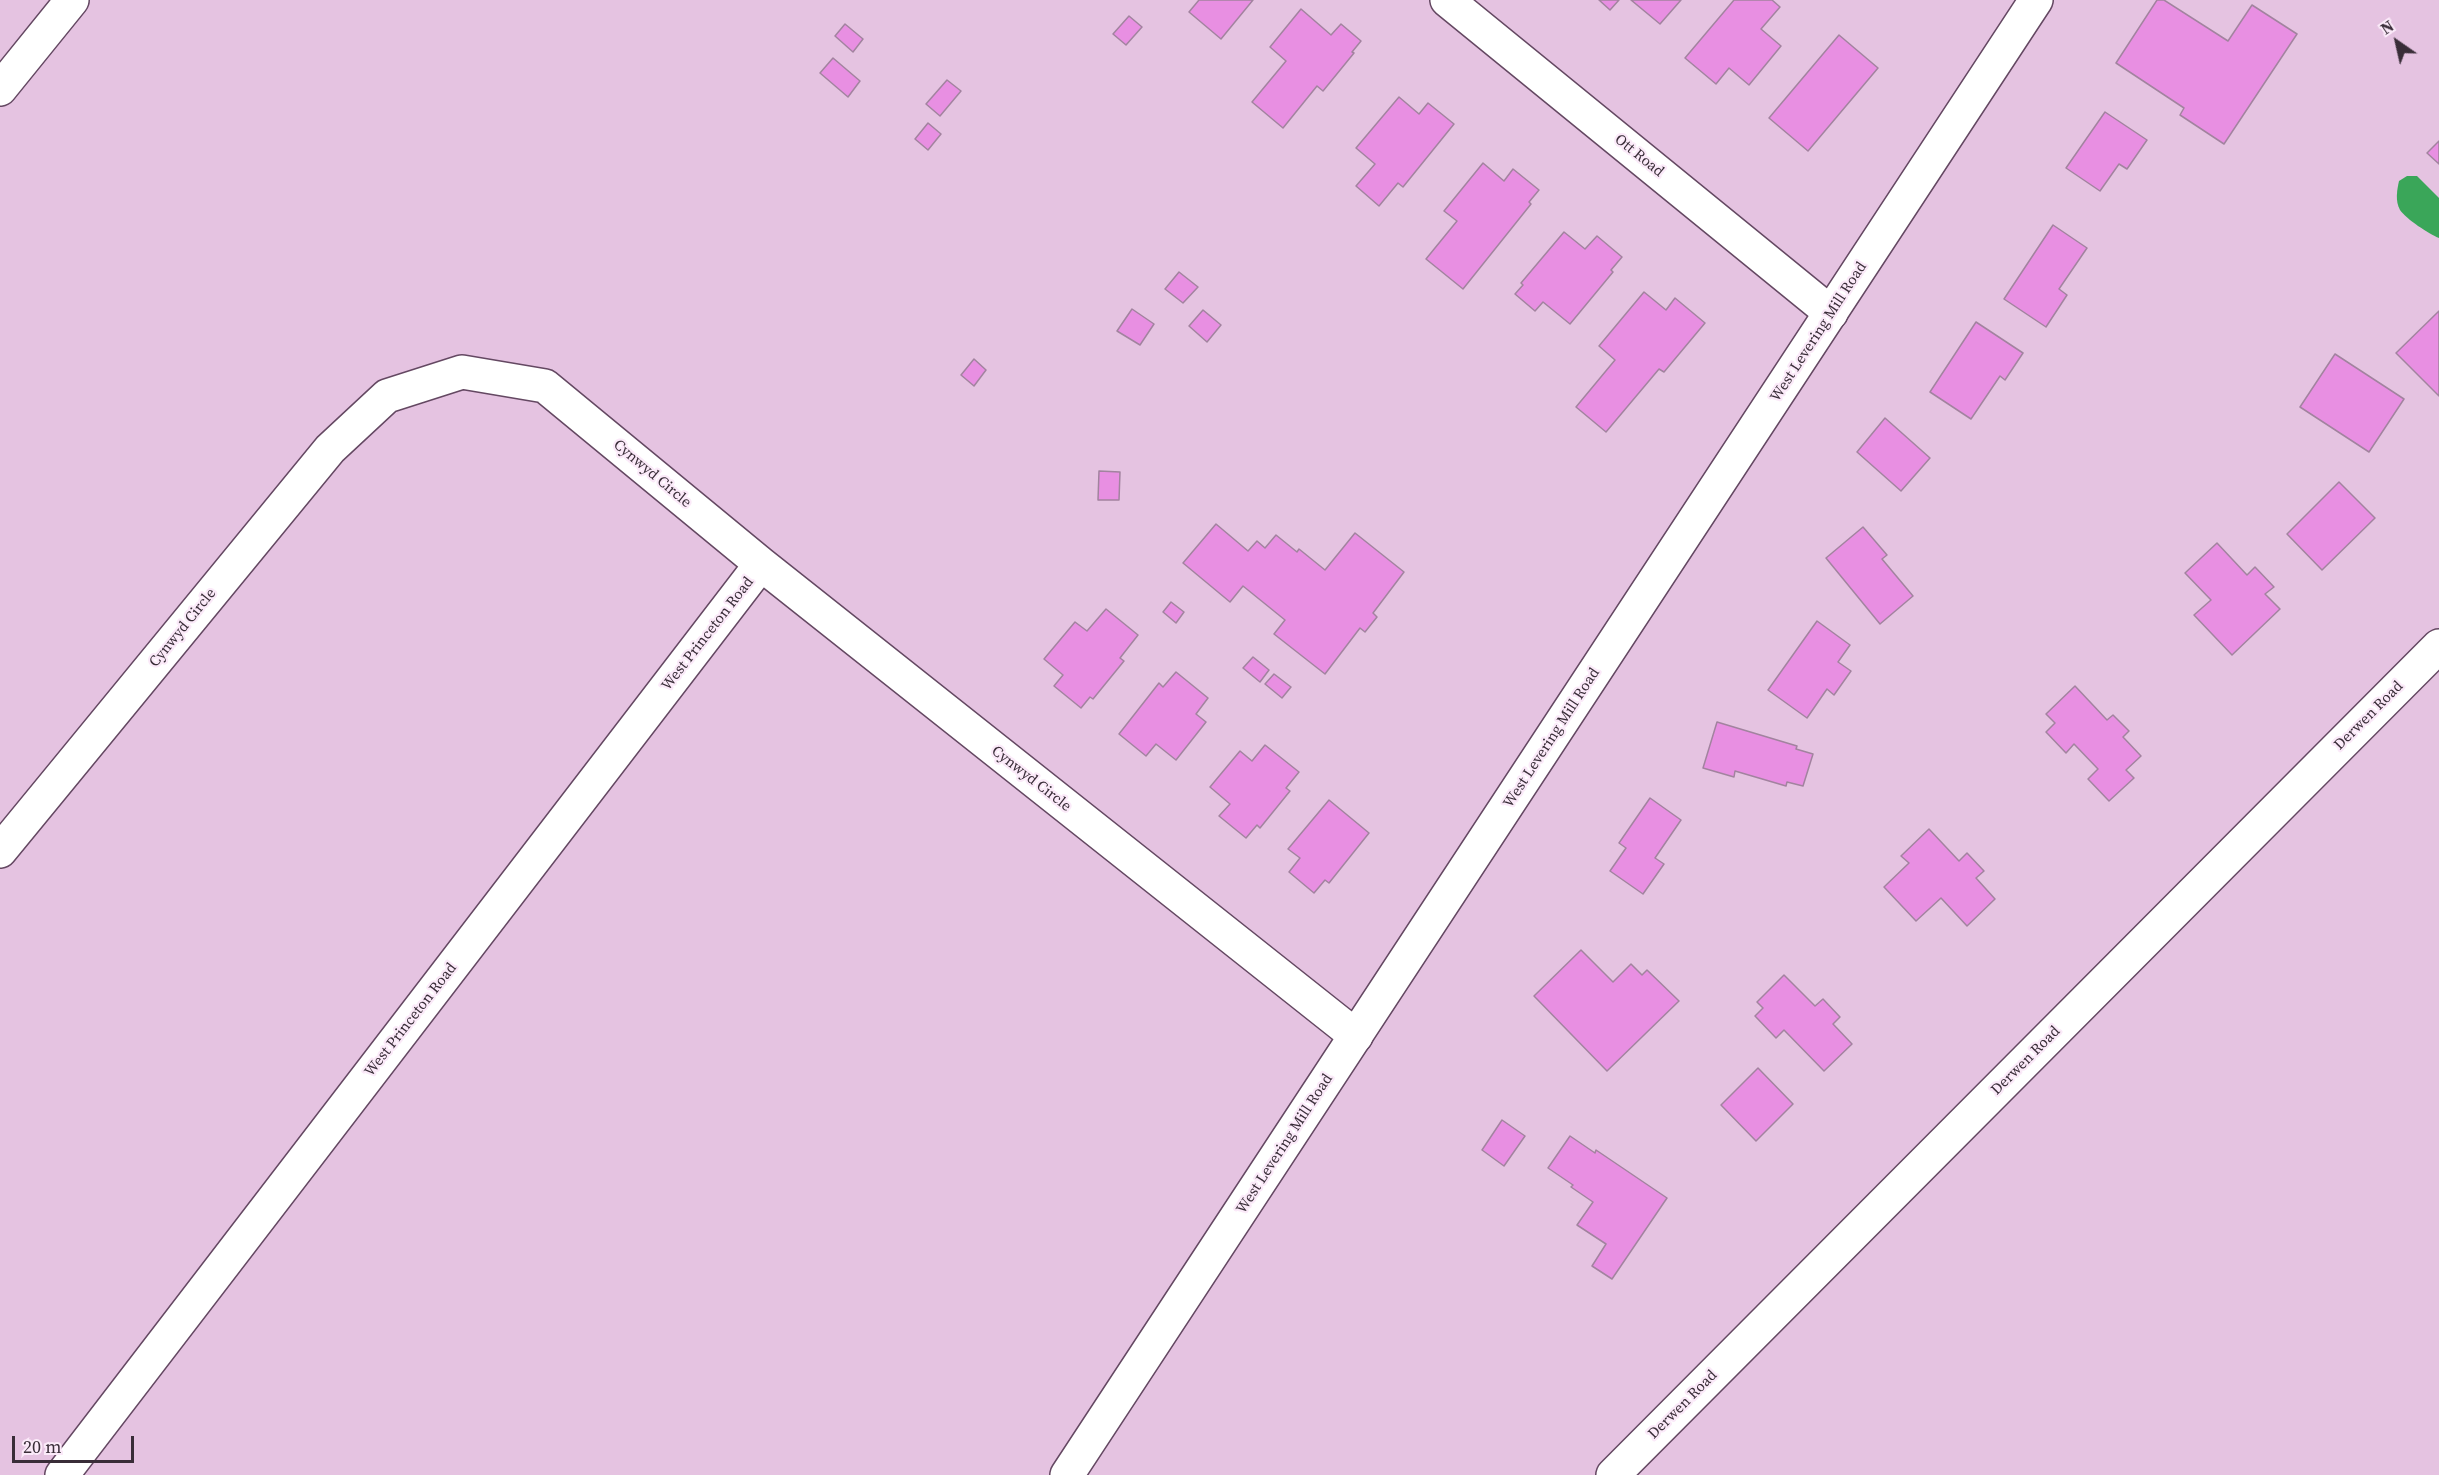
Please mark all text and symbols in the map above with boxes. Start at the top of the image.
north arrow [2367,12,2427,72]
text: N [2376,15,2398,39]
street label: Ott Road [1611,131,1667,181]
street label: West Levering Mill Road [1767,259,1871,405]
street label: Cynwyd Circle [609,436,695,512]
street label: West Princeton Road [658,574,758,694]
street label: Cynwyd Circle [146,585,220,671]
street label: West Levering Mill Road [1500,665,1604,811]
street label: Derwen Road [2331,678,2407,754]
street label: Cynwyd Circle [988,742,1074,816]
street label: West Princeton Road [361,960,461,1080]
street label: Derwen Road [1988,1023,2064,1099]
street label: West Levering Mill Road [1233,1071,1337,1217]
street label: Derwen Road [1645,1367,1721,1443]
scale bar [15,1424,136,1462]
text: 20 m [23,1434,61,1459]

